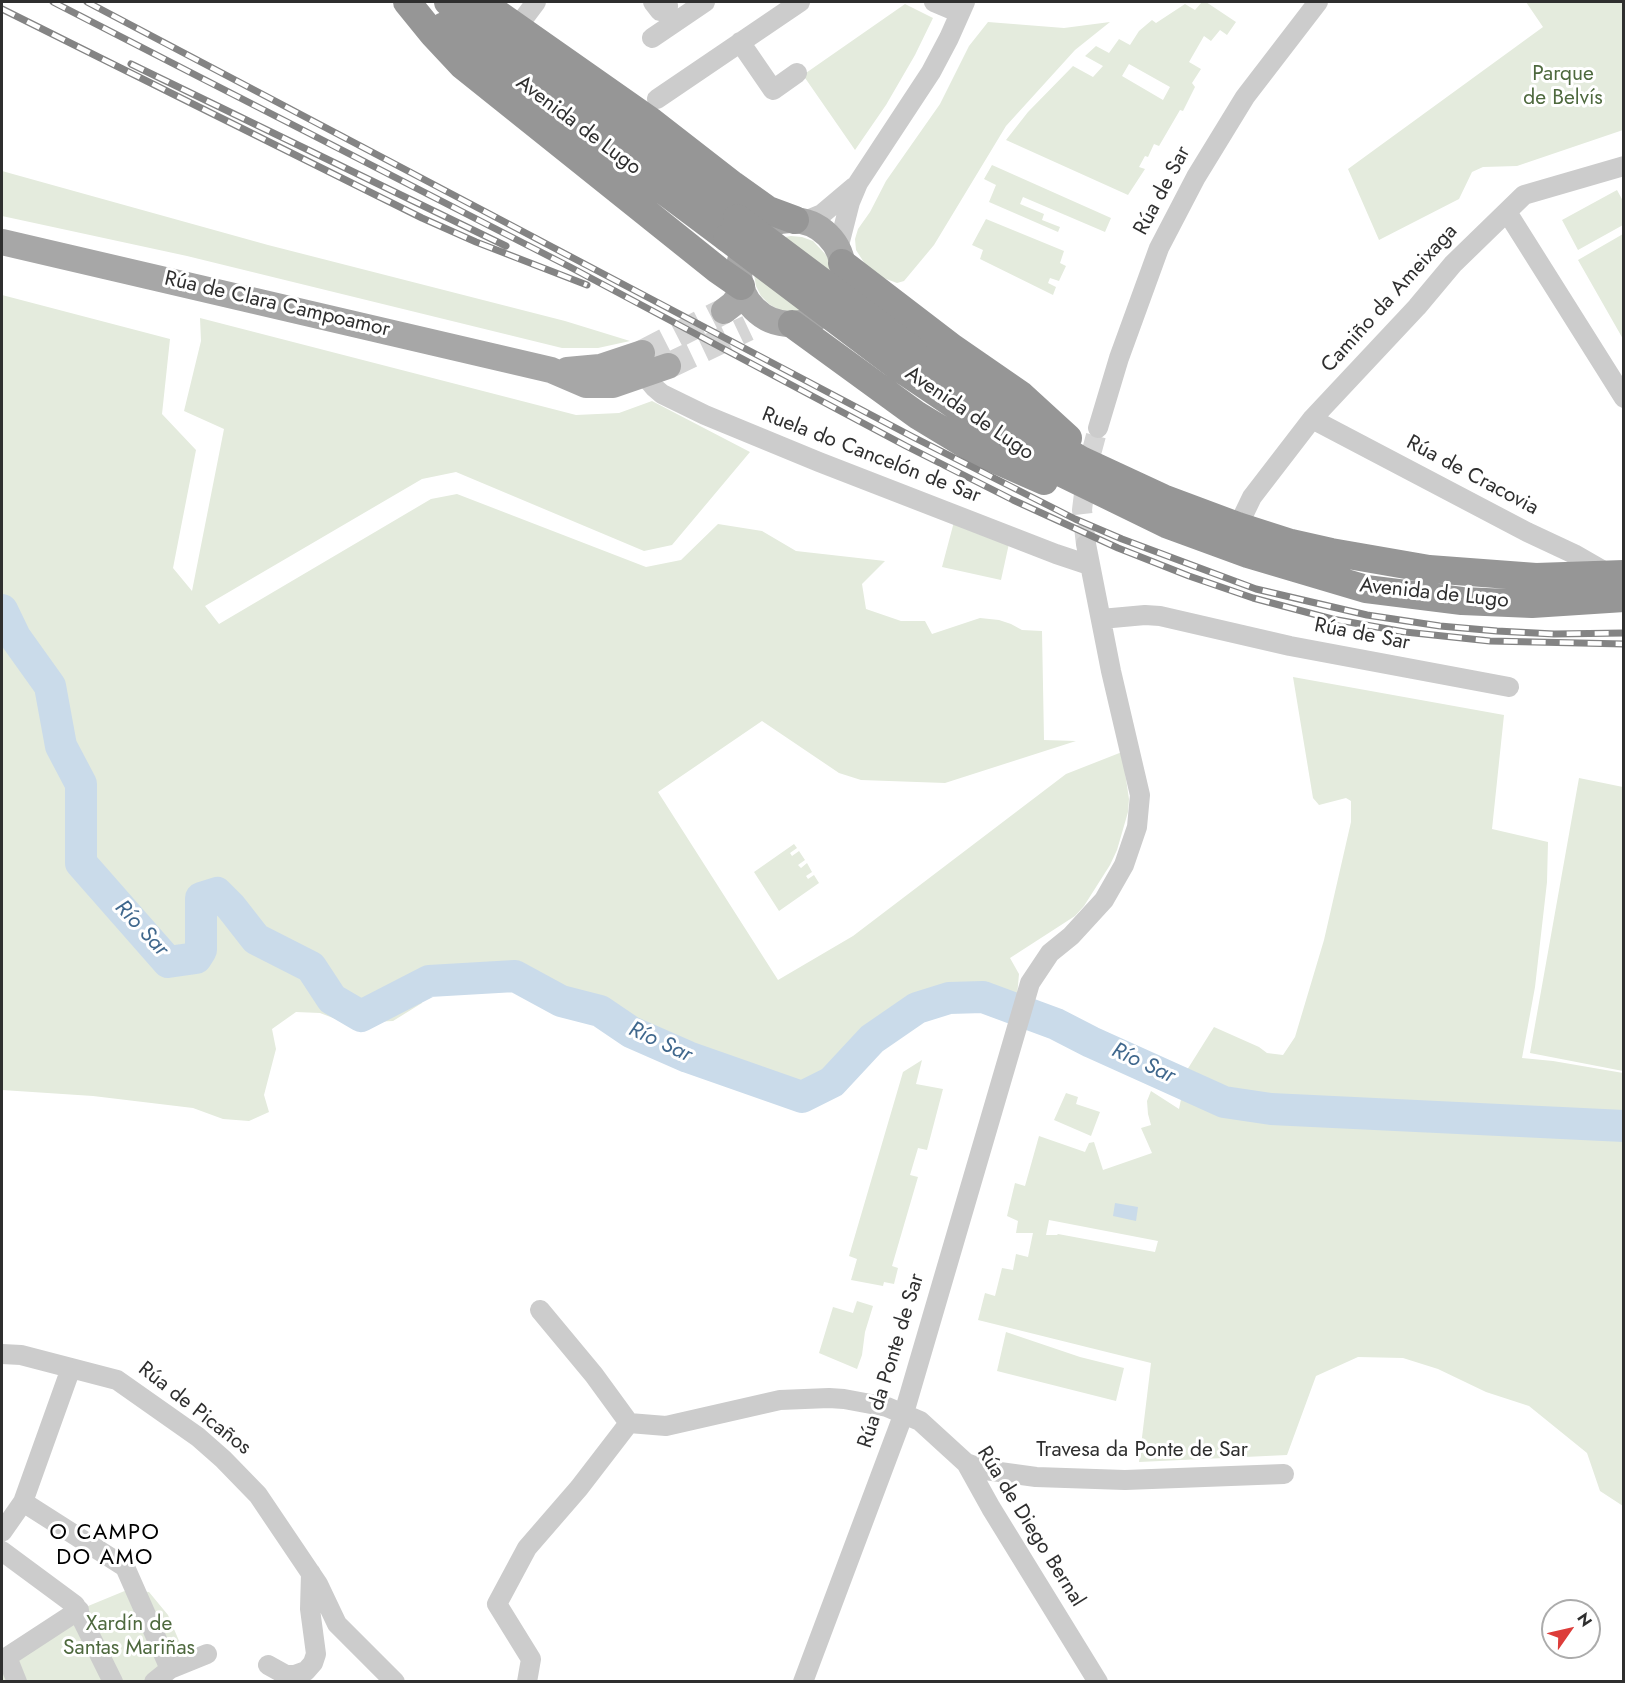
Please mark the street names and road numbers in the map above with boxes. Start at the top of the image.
street label: Avenida de Lugo [511,71,645,181]
street label: Rúa de Sar [1129,142,1197,240]
street label: Camiño da Ameixaga [1317,220,1463,378]
street label: Rúa de Clara Campoamor [162,267,392,343]
street label: Avenida de Lugo [900,362,1038,466]
street label: Ruela do Cancelón de Sar [758,403,984,509]
street label: Rúa de Cracovia [1402,431,1542,521]
street label: Avenida de Lugo [1358,574,1510,614]
street label: Rúa de Sar [1312,613,1412,657]
street label: Rúa da Ponte de Sar [853,1271,931,1451]
street label: Rúa de Picaños [133,1357,255,1461]
street label: Travesa da Ponte de Sar [1036,1438,1248,1464]
street label: Rúa de Diego Bernal [970,1442,1090,1612]

